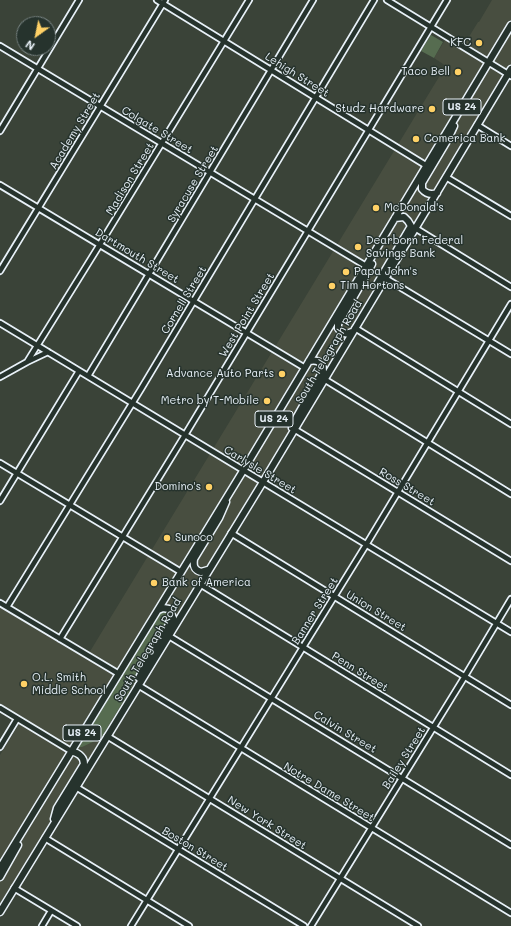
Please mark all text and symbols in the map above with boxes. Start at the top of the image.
north arrow [16,16,56,56]
place label: KFC [450,36,471,50]
text: N [22,37,37,54]
marker: KFC [474,38,484,48]
street label: Lehigh Street [262,50,332,100]
place label: Taco Bell [401,65,450,79]
marker: Taco Bell [453,67,463,77]
street label: Academy Street [47,90,103,172]
road number: US 24 [443,99,481,115]
place label: Studz Hardware [335,102,424,116]
street label: Colgate Street [119,104,195,156]
marker: Studz Hardware [427,104,437,114]
place label: Comerica Bank [424,132,505,146]
marker: Comerica Bank [411,134,421,144]
street label: Madison Street [103,140,157,218]
street label: Syracuse Street [165,143,221,225]
place label: McDonald's [384,201,444,215]
marker: McDonald's [371,203,381,213]
street label: Dartmouth Street [93,226,181,286]
place label: Dearborn Federal Savings Bank [366,234,463,260]
marker: Dearborn Federal Savings Bank [353,242,363,252]
street label: Cornell Street [159,264,209,336]
place label: Papa John's [354,265,417,279]
marker: Papa John's [341,267,351,277]
street label: West Point Street [217,270,277,360]
place label: Tim Hortons [340,279,404,293]
marker: Tim Hortons [327,281,337,291]
street label: South Telegraph Road [293,298,365,406]
place label: Advance Auto Parts [166,367,274,381]
marker: Advance Auto Parts [277,369,287,379]
place label: Metro by T-Mobile [161,394,259,408]
marker: Metro by T-Mobile [262,396,272,406]
road number: US 24 [255,411,293,427]
street label: Carlysle Street [221,443,299,497]
street label: Ross Street [377,465,437,509]
place label: Domino's [154,480,201,494]
marker: Domino's [204,482,214,492]
place label: Sunoco [175,531,213,545]
marker: Sunoco [162,533,172,543]
street label: Banner Street [289,575,341,647]
place label: Bank of America [162,576,251,590]
marker: Bank of America [149,578,159,588]
street label: Union Street [343,588,409,634]
street label: South Telegraph Road [112,596,184,704]
street label: Penn Street [329,649,391,695]
place label: O.L. Smith Middle School [32,671,106,697]
marker: O.L. Smith Middle School [19,679,29,689]
street label: Calvin Street [311,708,379,756]
street label: Bailey Street [380,724,428,792]
road number: US 24 [63,725,101,741]
street label: Notre Dame Street [281,760,377,824]
street label: New York Street [225,793,309,853]
street label: Boston Street [160,824,230,874]

